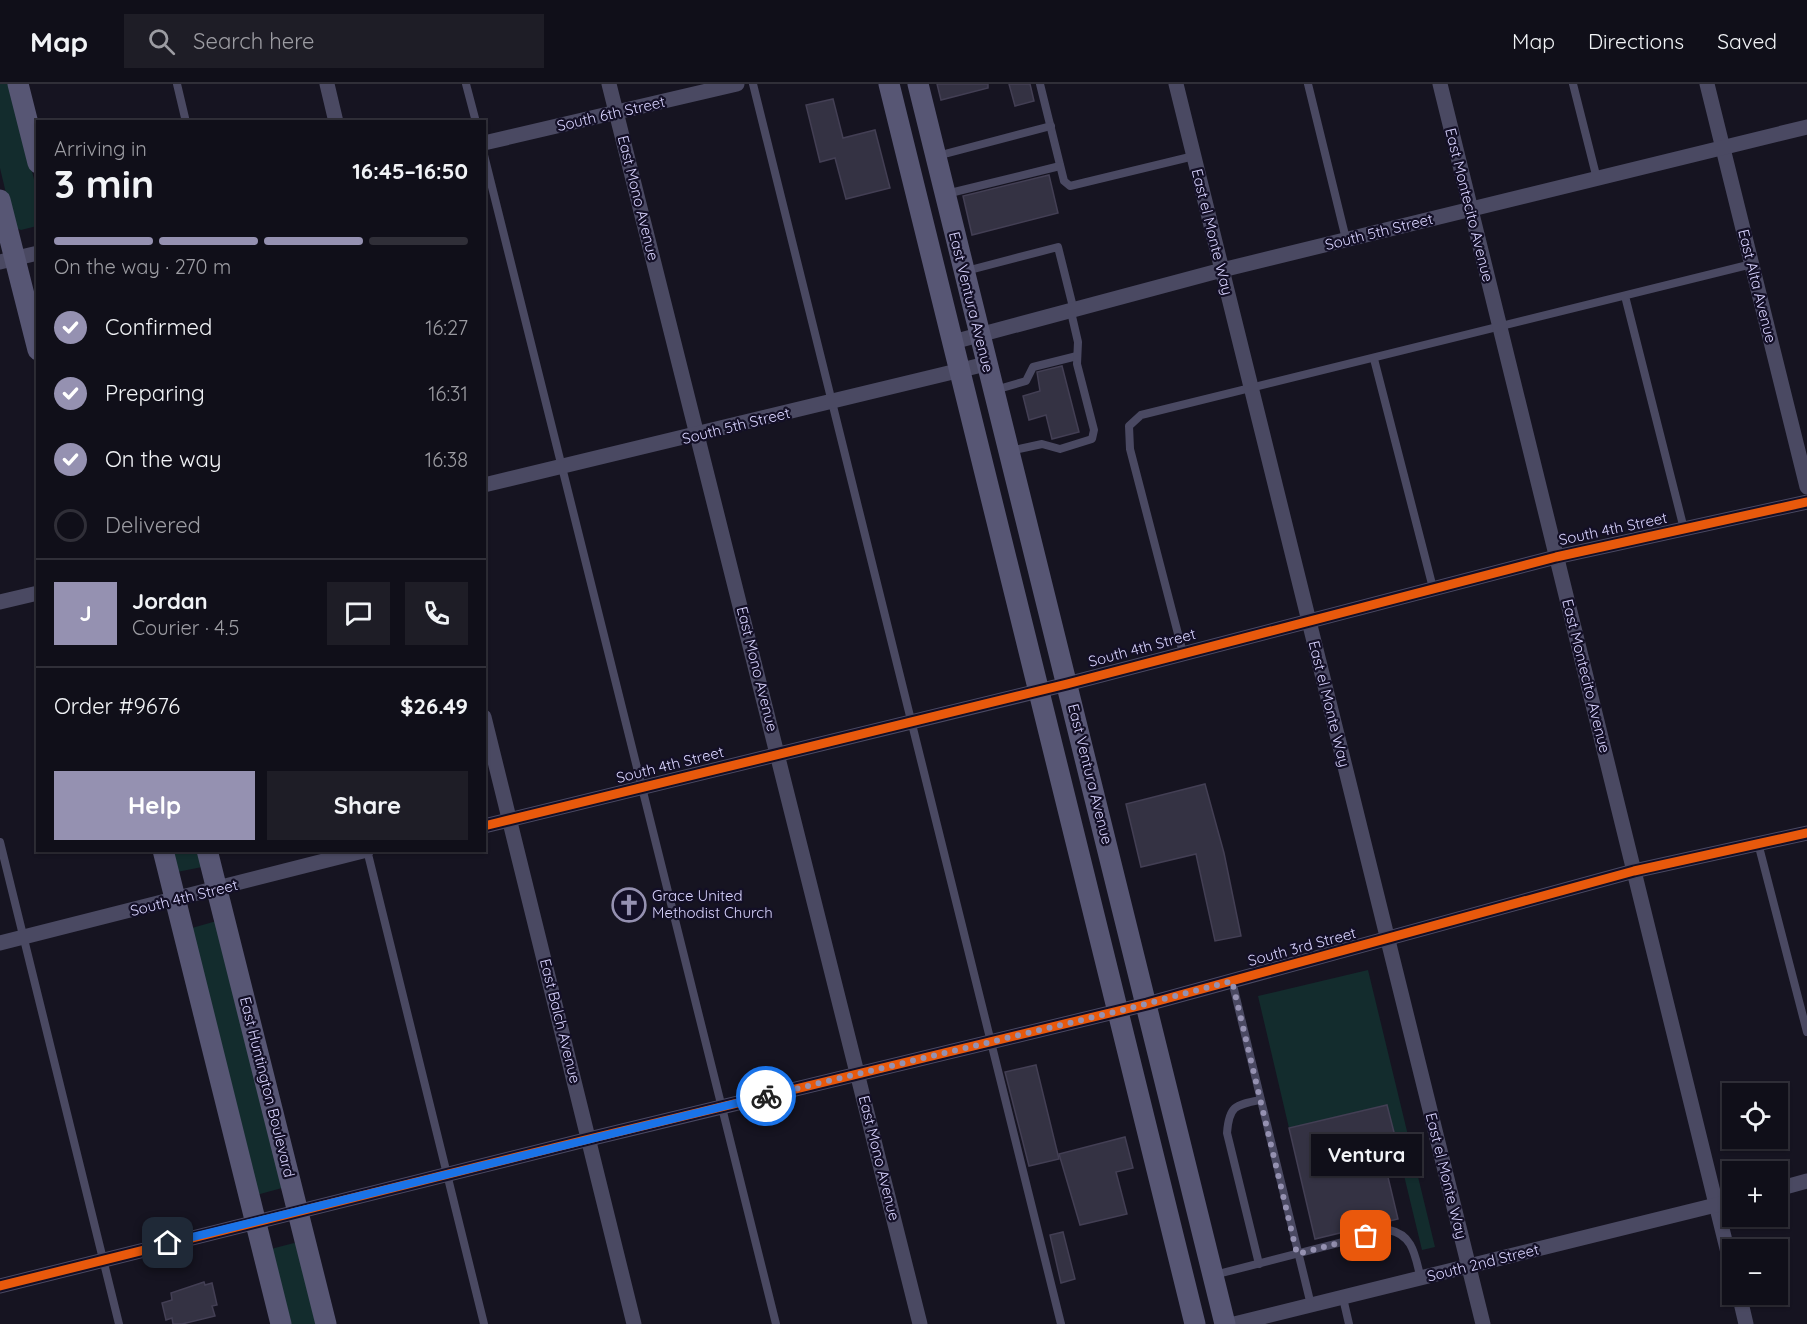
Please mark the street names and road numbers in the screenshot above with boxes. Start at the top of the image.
street label: South 6th Street [555,92,667,135]
street label: East Montecito Avenue [1441,126,1498,284]
street label: East Mono Avenue [614,133,663,262]
street label: East el Monte Way [1188,167,1237,297]
street label: South 5th Street [1323,209,1435,254]
street label: East Alta Avenue [1734,227,1781,345]
street label: East Ventura Avenue [945,230,998,374]
street label: South 5th Street [680,403,792,448]
street label: South 4th Street [1557,508,1669,549]
street label: East Montecito Avenue [1558,597,1615,755]
street label: East Mono Avenue [733,604,782,733]
street label: South 4th Street [1086,624,1198,671]
street label: East el Monte Way [1305,639,1354,769]
street label: East Ventura Avenue [1064,702,1117,846]
street label: South 4th Street [614,742,726,787]
street label: South 4th Street [128,875,240,920]
street label: South 3rd Street [1246,923,1358,970]
street label: East Balch Avenue [536,957,585,1085]
street label: East Huntington Boulevard [236,995,299,1179]
street label: East Mono Avenue [855,1093,904,1222]
street label: East el Monte Way [1422,1111,1471,1241]
street label: South 2nd Street [1425,1239,1541,1286]

